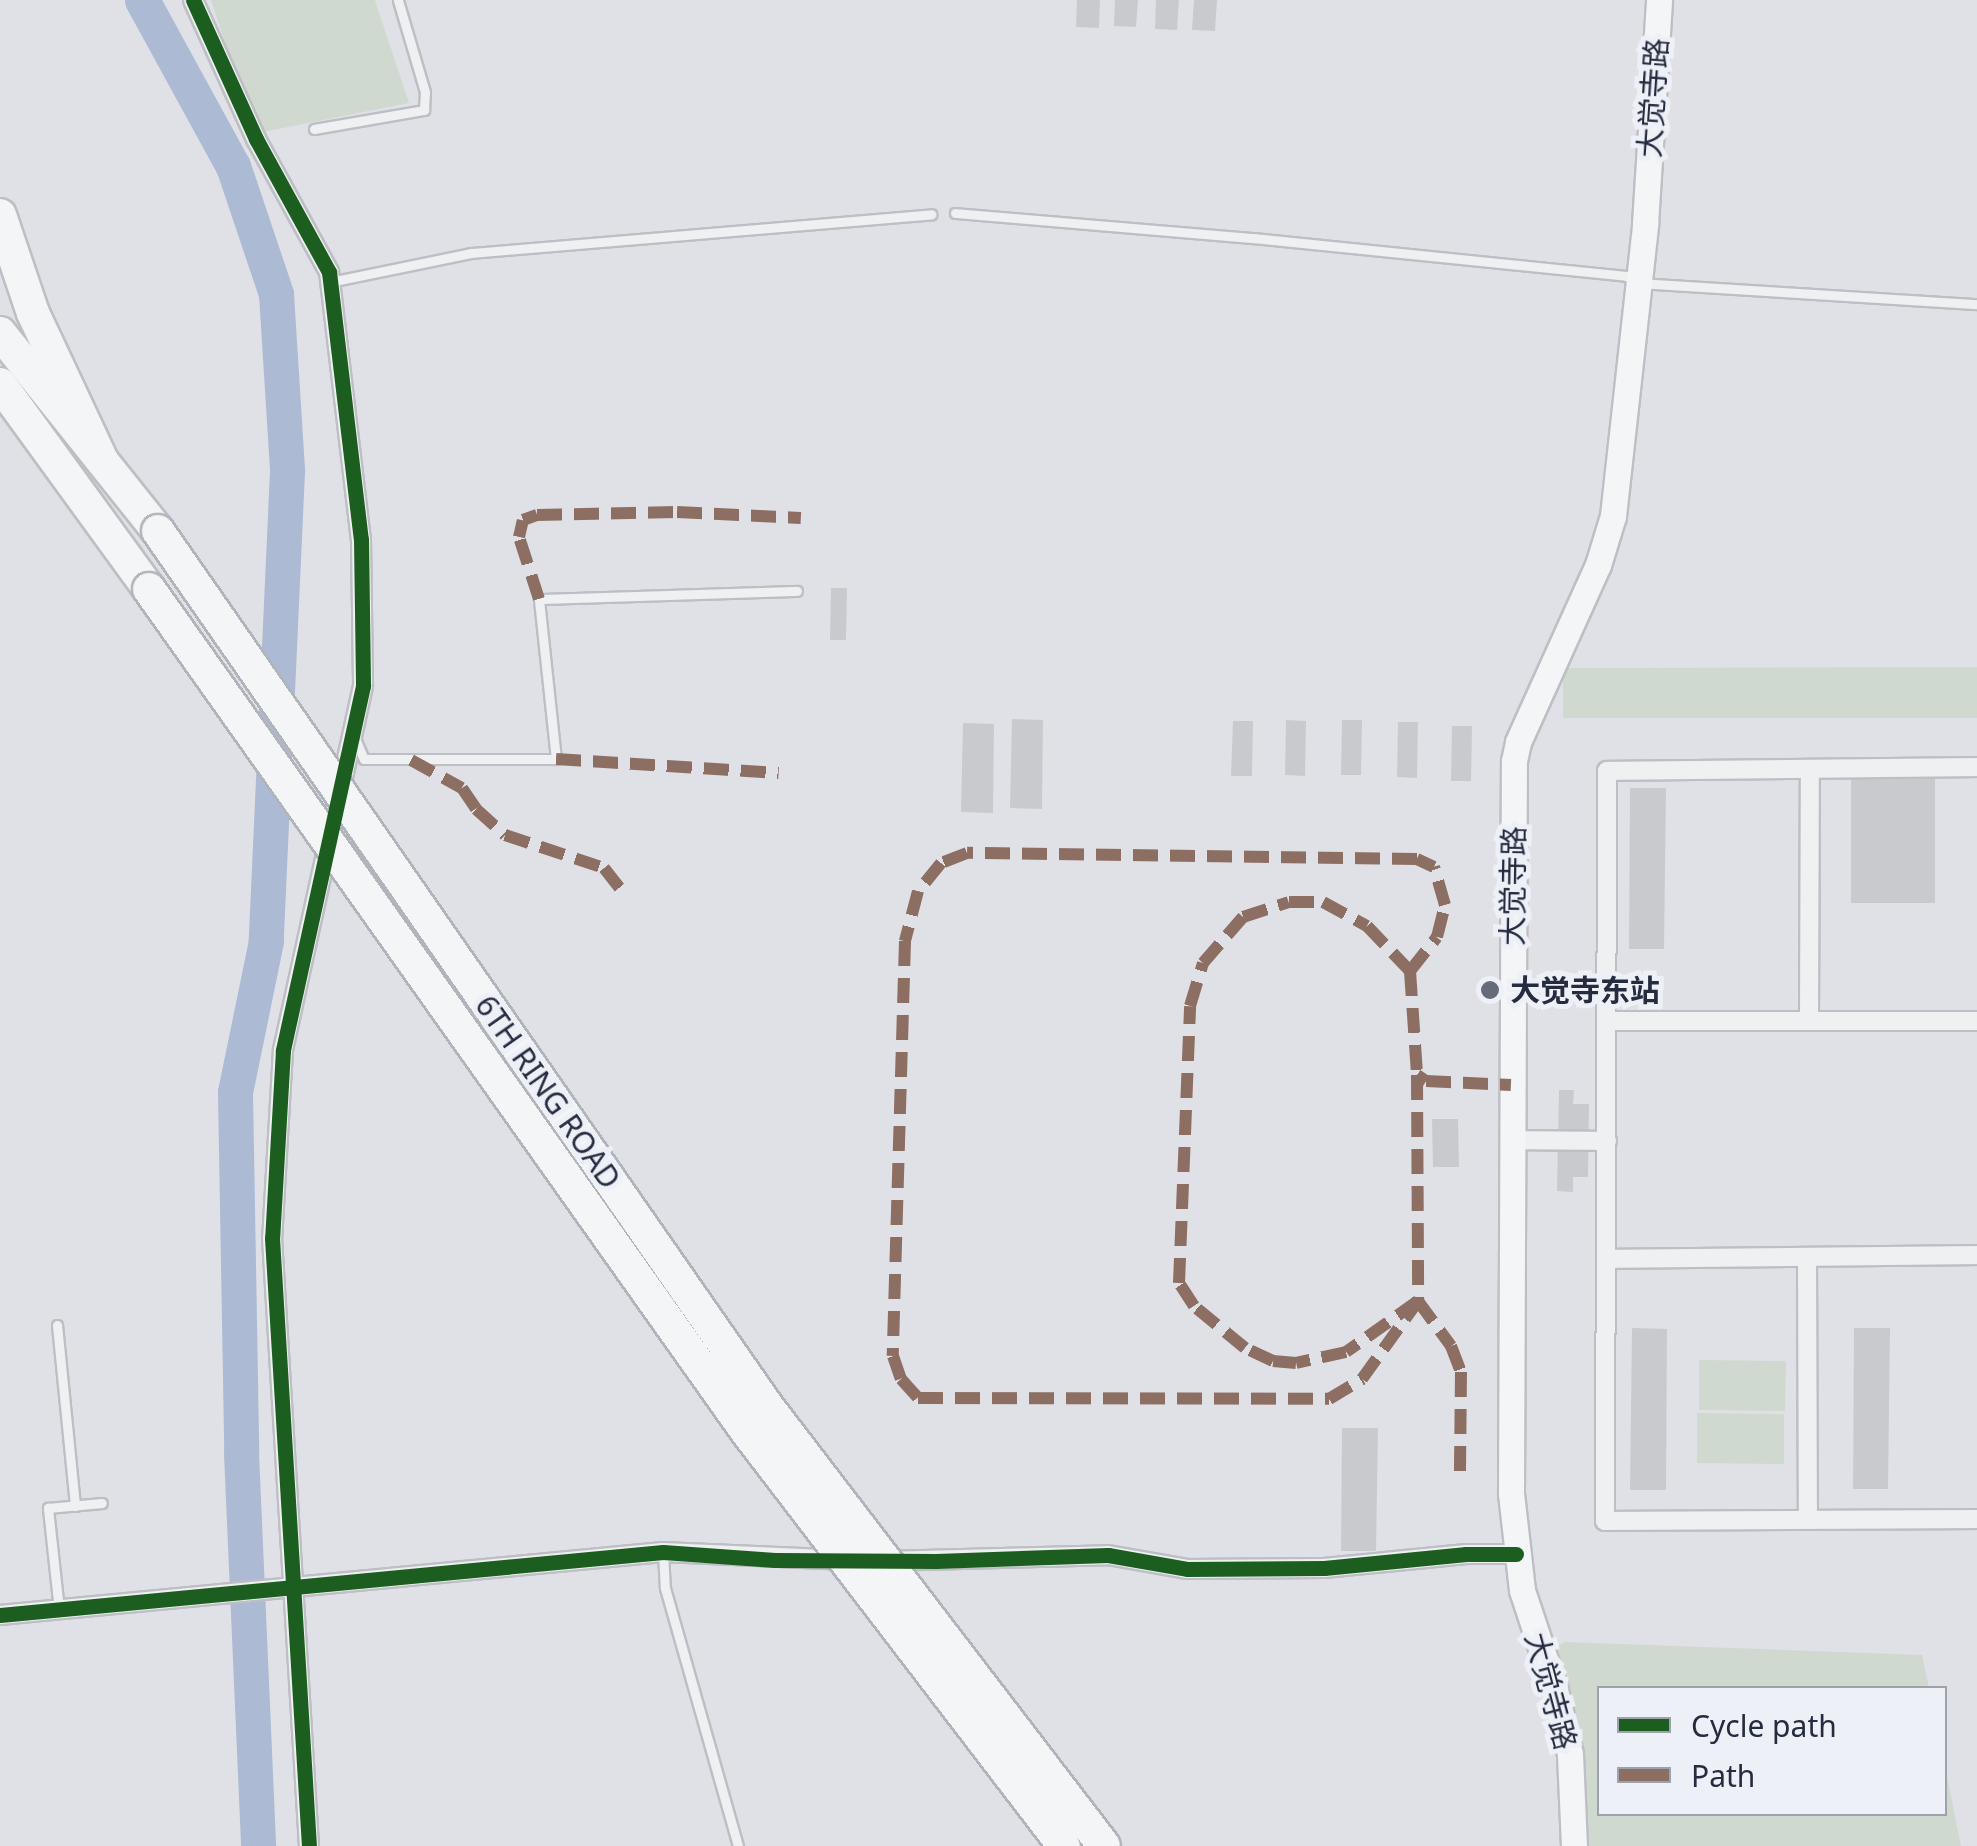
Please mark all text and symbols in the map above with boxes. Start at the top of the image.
street label: 大觉寺路 [1631,37,1675,159]
street label: 大觉寺路 [1494,826,1532,946]
place label: 大觉寺东站 [1510,972,1660,1008]
marker: 大觉寺东站 [1479,979,1501,1001]
street label: 6TH RING ROAD [468,988,628,1196]
street label: 大觉寺路 [1518,1628,1584,1754]
legend [1597,1686,1947,1816]
text: Cycle path [1691,1705,1837,1746]
text: Path [1691,1755,1755,1796]

